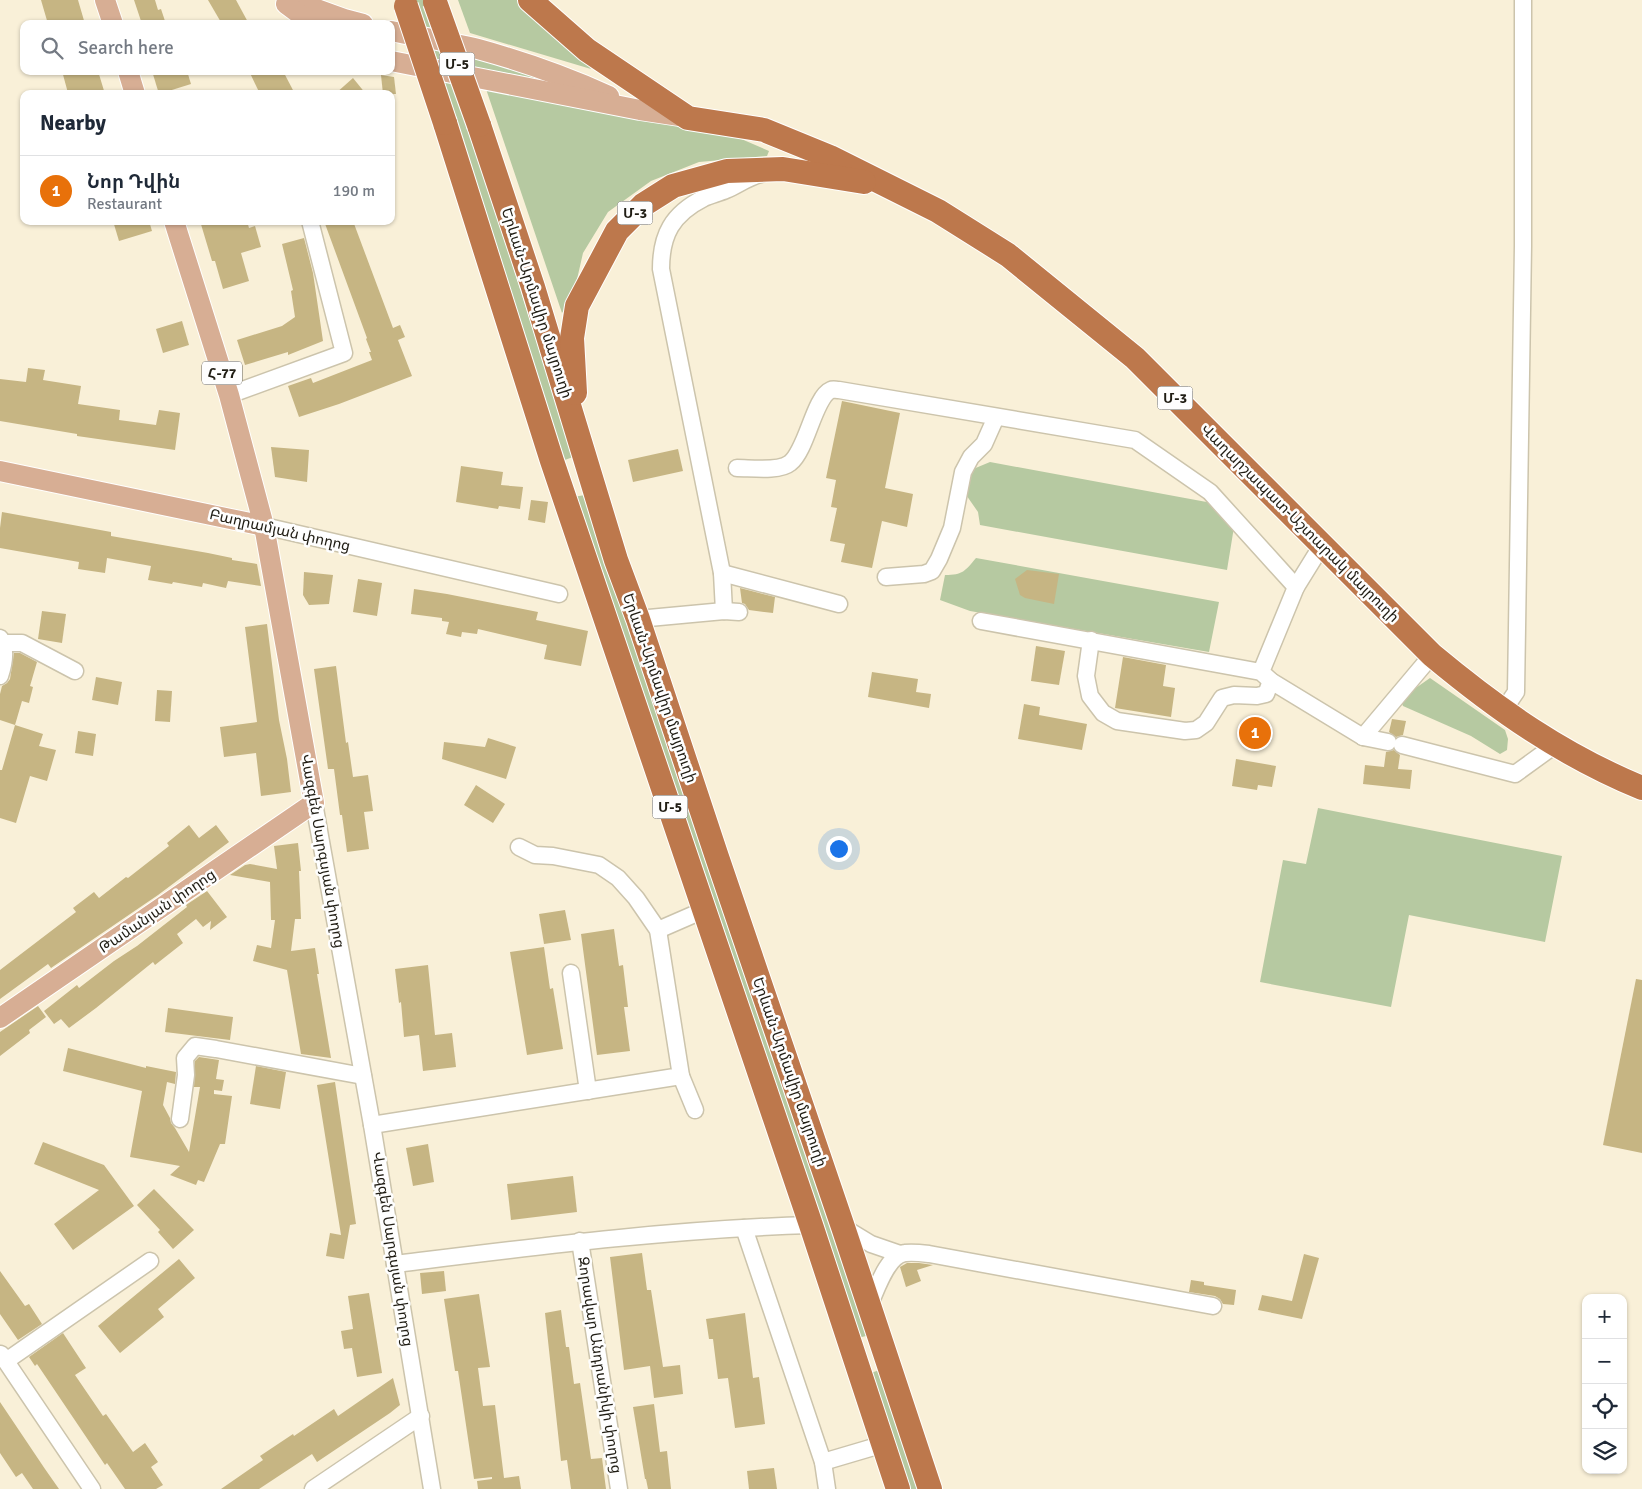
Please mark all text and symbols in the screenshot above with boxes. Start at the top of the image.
search box [20,20,395,75]
icon: search [38,34,66,62]
text: Search here [78,36,174,60]
road number: Մ-5 [440,52,474,76]
text: Nearby [40,110,106,136]
text: Նոր Դվին [87,170,180,194]
text: 1 [52,181,60,201]
text: 190 m [333,181,375,201]
text: Restaurant [87,194,162,214]
road number: Մ-3 [618,202,652,224]
street label: Երևան-Արմավիր մայրուղի [498,205,576,401]
road number: Հ-77 [202,362,242,384]
road number: Մ-3 [1158,386,1192,409]
street label: Վաղարշապատ-Աշտարակ մայրուղի [1197,420,1403,626]
street label: Բաղրամյան փողոց [208,505,352,555]
street label: Երևան-Արմավիր մայրուղի [619,591,701,785]
pin: 1 [1239,714,1271,752]
street label: Վազգեն Սարգսյան փողոց [297,752,349,950]
road number: Մ-5 [652,796,688,819]
your location [826,836,852,862]
street label: Թամանյան փողոց [95,865,219,957]
street label: Երևան-Արմավիր մայրուղի [749,975,831,1169]
street label: Վազգեն Սարգսյան փողոց [369,1150,417,1348]
street label: Զորավար Անդրանիկի փողոց [574,1255,626,1475]
map controls [1582,1294,1627,1474]
button: + [1582,1294,1627,1339]
button: − [1582,1339,1627,1384]
button: locate [1582,1384,1627,1429]
button: layers [1582,1429,1627,1474]

